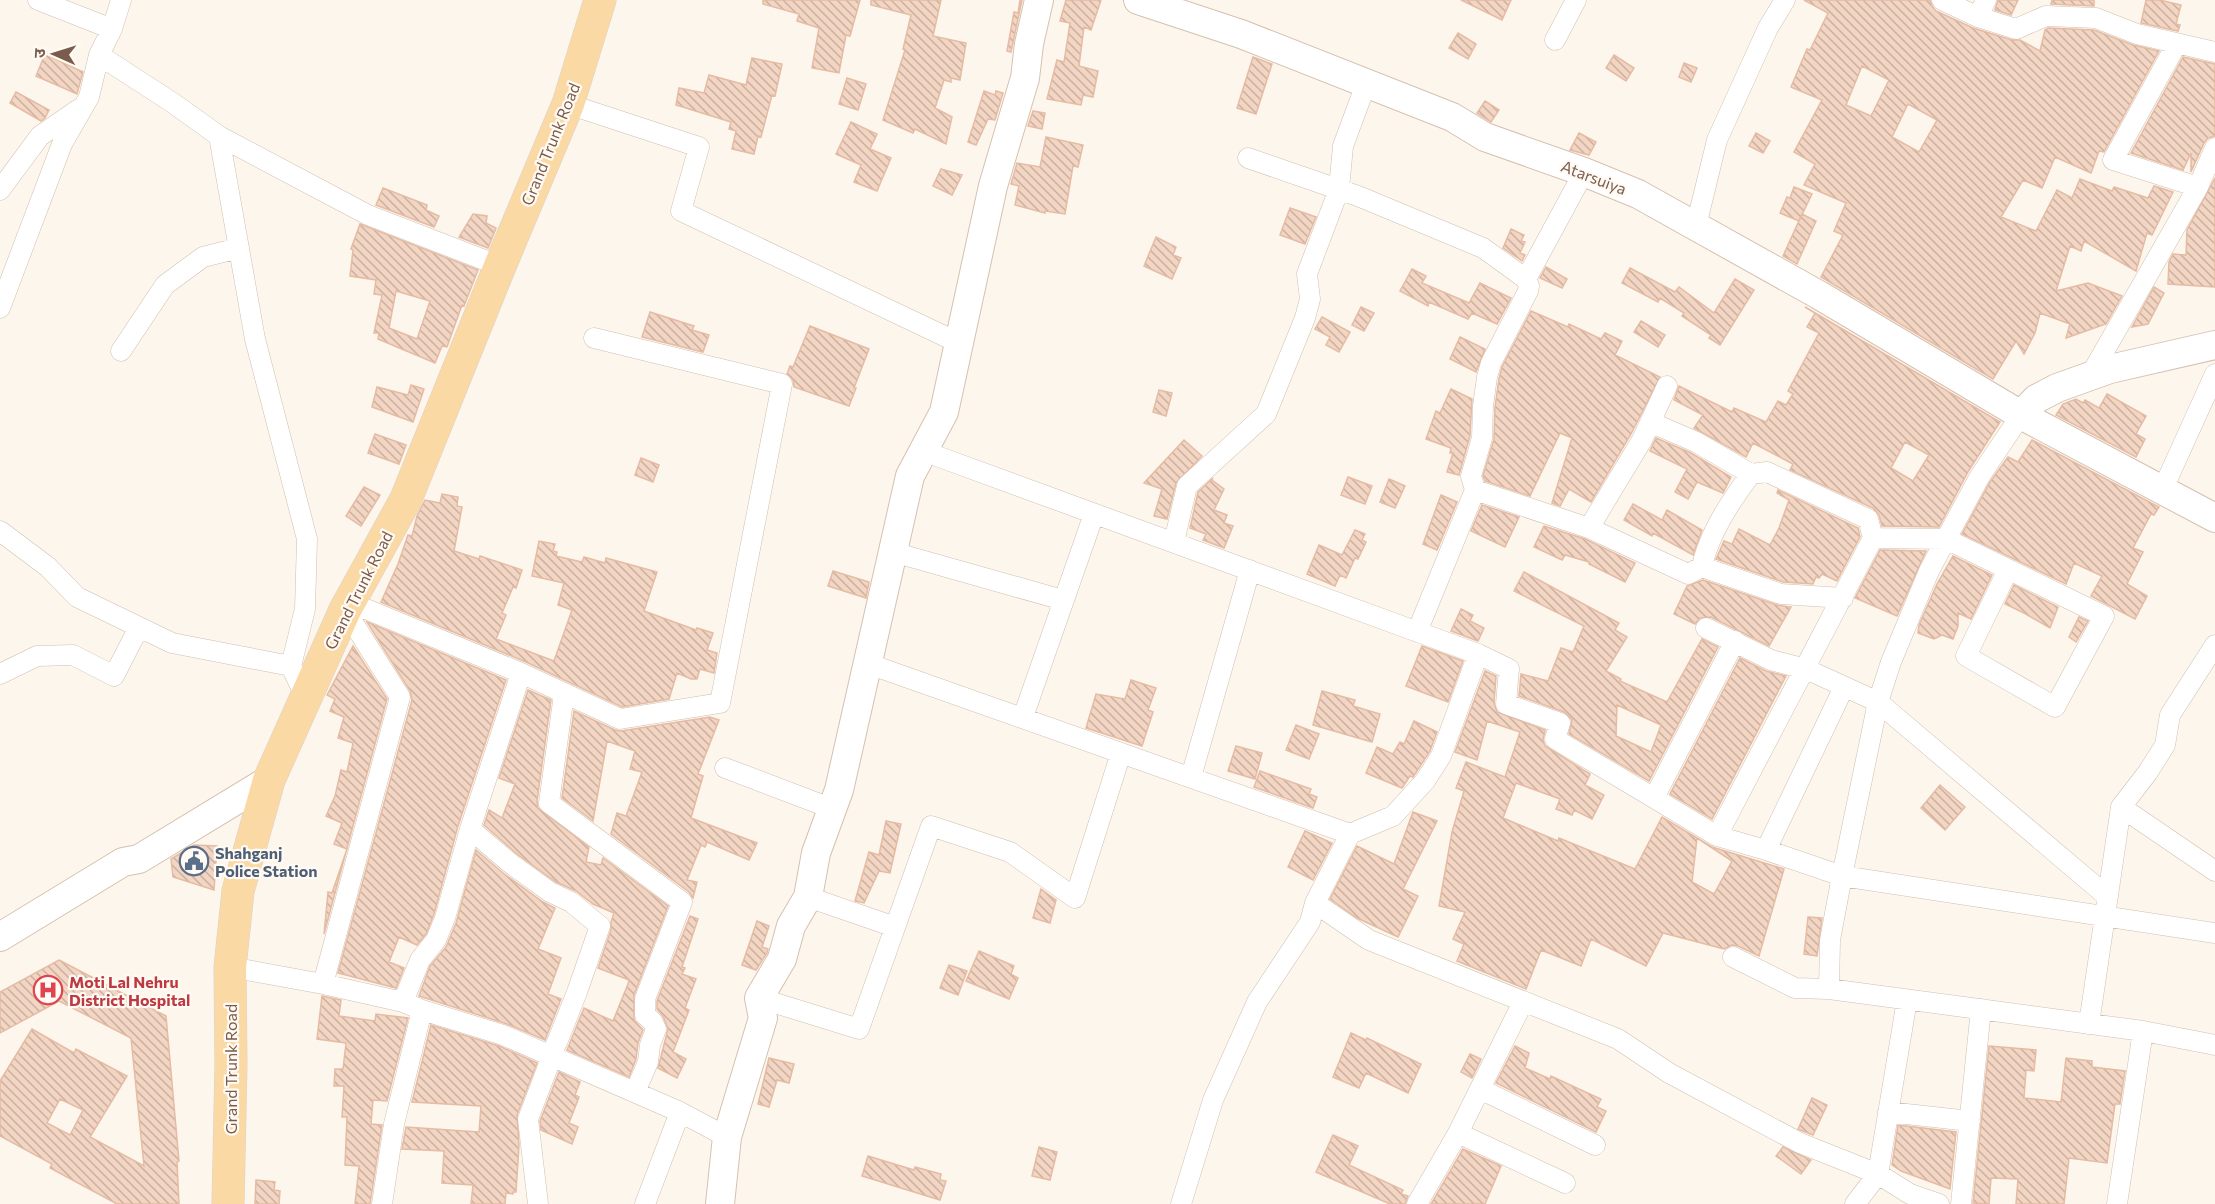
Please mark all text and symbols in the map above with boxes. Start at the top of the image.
north arrow [24,24,84,84]
text: उ [29,47,48,58]
street label: Grand Trunk Road [517,80,583,208]
street label: Atarsuiya [1559,156,1629,198]
street label: Grand Trunk Road [320,528,396,652]
place label: Shahganj Police Station [215,843,317,880]
public building icon: Shahganj Police Station [178,845,210,877]
place label: Moti Lal Nehru District Hospital [69,972,190,1009]
hospital icon: Moti Lal Nehru District Hospital [32,974,64,1006]
street label: Grand Trunk Road [221,1004,240,1134]

